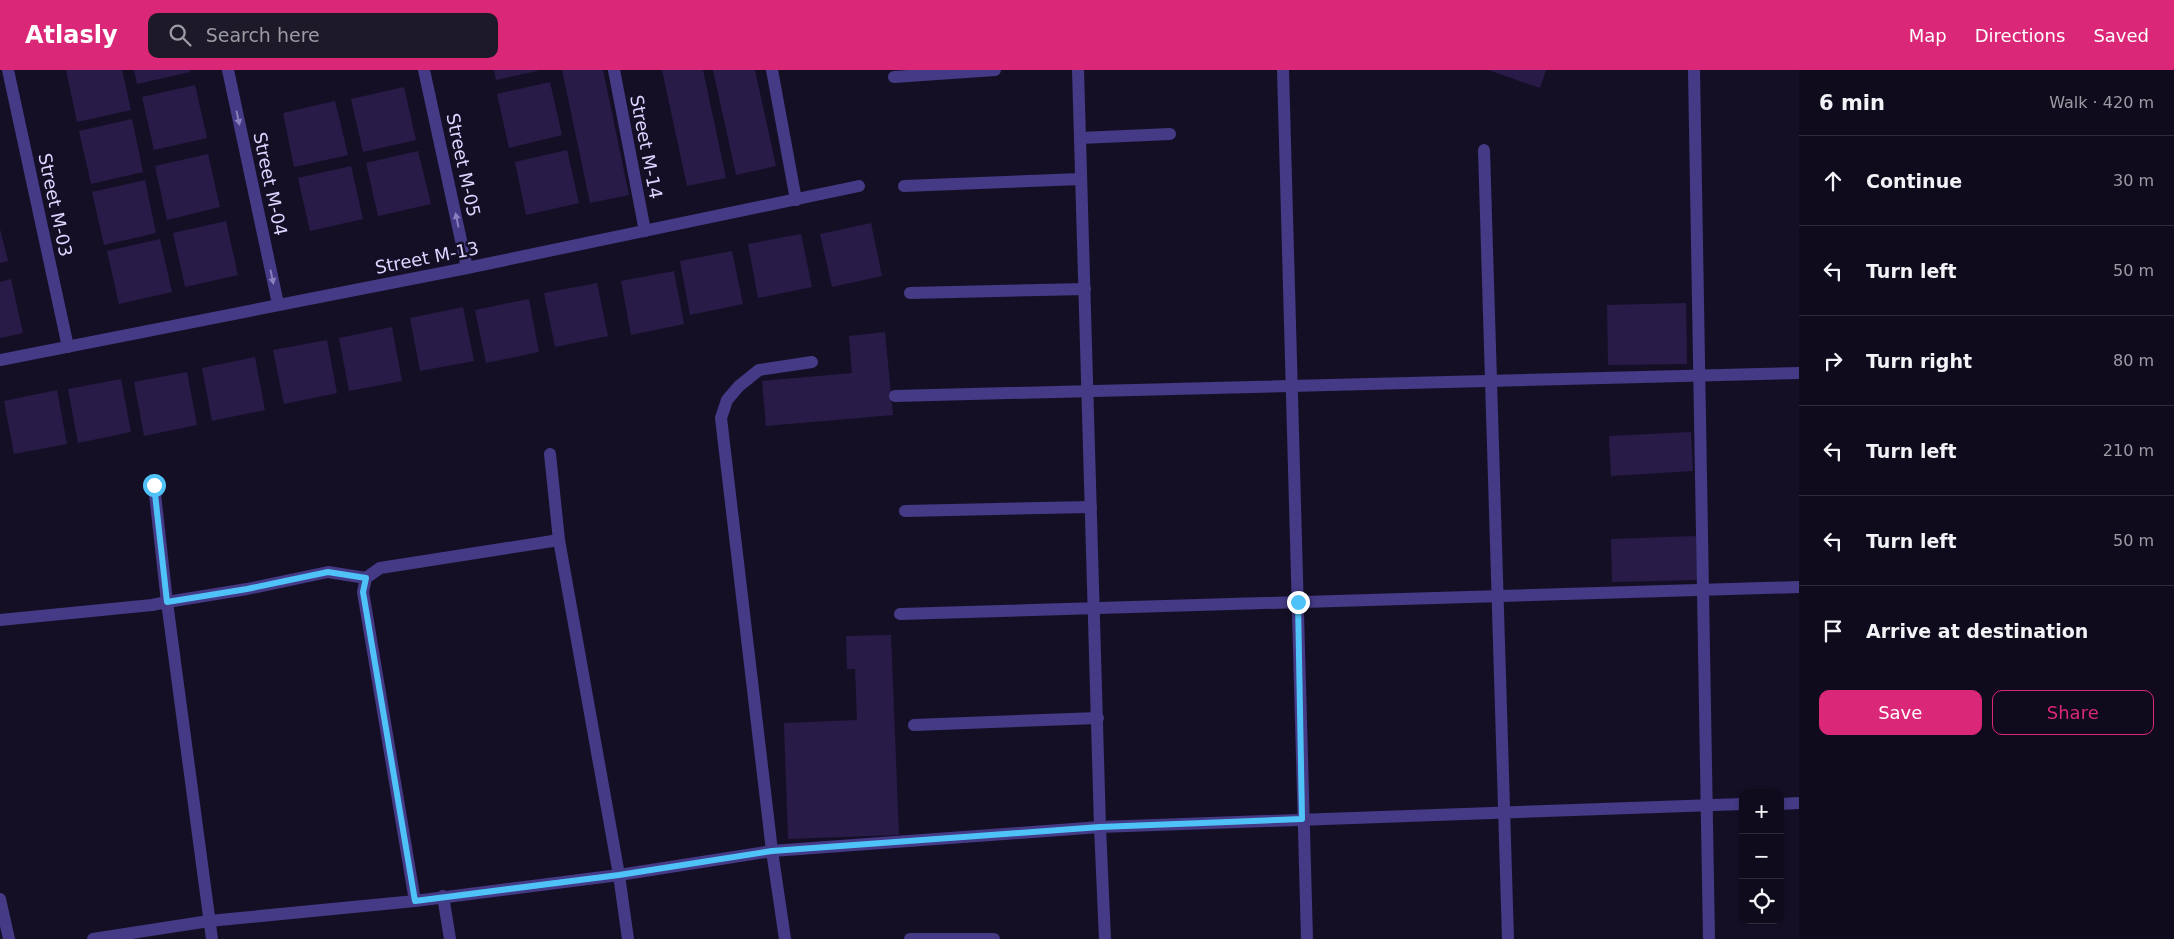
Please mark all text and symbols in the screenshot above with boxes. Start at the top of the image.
search box [148,13,498,58]
text: Atlasly [25,21,118,49]
icon: search [166,21,194,49]
text: Search here [206,24,320,46]
text: Map [1909,25,1947,46]
text: Directions [1975,25,2065,46]
text: Saved [2093,25,2149,46]
text: 6 min [1819,91,1885,115]
street label: Street M-14 [626,93,667,201]
text: Walk · 420 m [2049,93,2154,112]
one-way arrow [234,110,242,125]
street label: Street M-05 [442,111,485,219]
street label: Street M-04 [249,130,292,238]
street label: Street M-03 [34,151,77,259]
icon: ahead [1819,167,1847,195]
text: Continue [1866,170,1962,192]
text: 30 m [2113,171,2154,190]
one-way arrow [453,213,461,228]
street label: Street M-13 [373,237,481,278]
icon: left [1819,257,1847,285]
text: Turn left [1866,260,1957,282]
text: 50 m [2113,261,2154,280]
one-way arrow [269,269,277,285]
icon: right [1819,347,1847,375]
text: Turn right [1866,350,1972,372]
text: 80 m [2113,351,2154,370]
icon: left [1819,437,1847,465]
text: Turn left [1866,440,1957,462]
text: 210 m [2103,441,2154,460]
route start [143,474,166,497]
icon: left [1819,527,1847,555]
text: Turn left [1866,530,1957,552]
text: 50 m [2113,531,2154,550]
route end [1287,591,1310,614]
icon: arrive [1819,617,1847,645]
text: Arrive at destination [1866,620,2088,642]
button: Save [1819,690,1982,735]
button: Share [1992,690,2154,735]
map controls [1739,789,1784,924]
button: + [1739,789,1784,834]
button: − [1739,834,1784,879]
button: locate [1739,879,1784,924]

